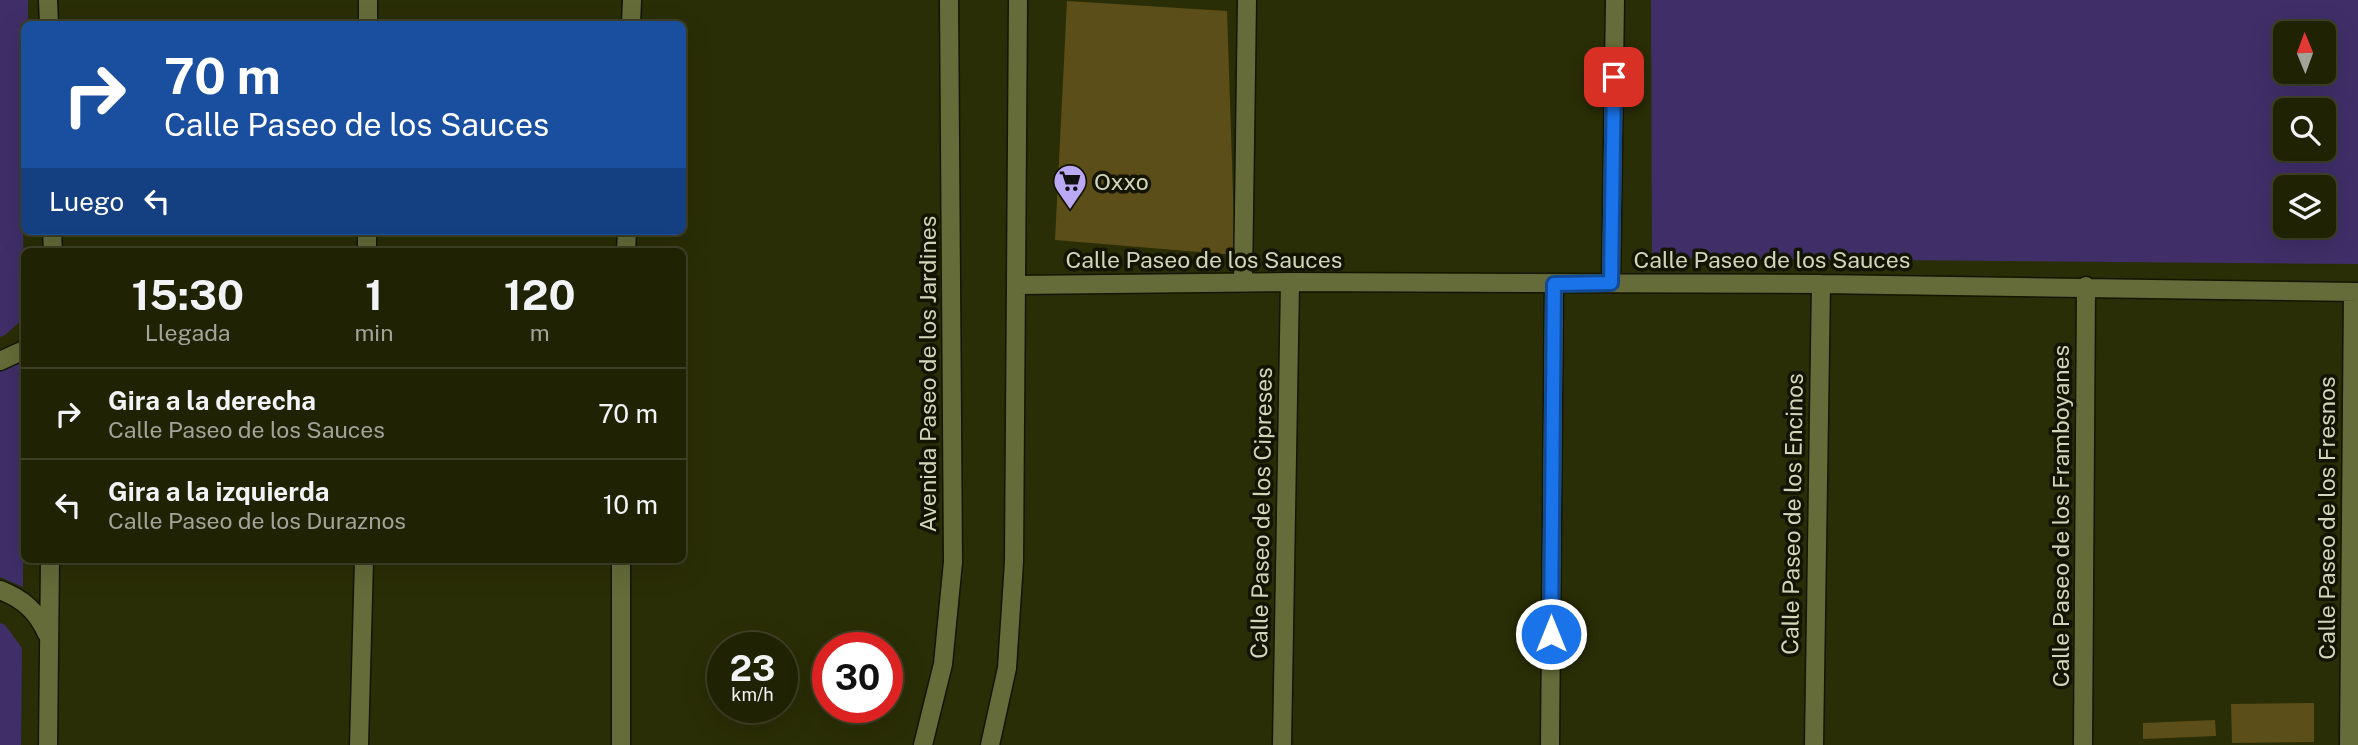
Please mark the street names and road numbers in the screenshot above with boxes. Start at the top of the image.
street label: Avenida Paseo de los Jardines [914,216,941,532]
street label: Calle Paseo de los Sauces [1066,246,1342,273]
street label: Calle Paseo de los Sauces [1634,246,1910,273]
street label: Calle Paseo de los Framboyanes [2047,345,2074,687]
street label: Calle Paseo de los Cipreses [1245,367,1277,659]
street label: Calle Paseo de los Encinos [1776,373,1808,655]
street label: Calle Paseo de los Fresnos [2313,376,2340,660]

